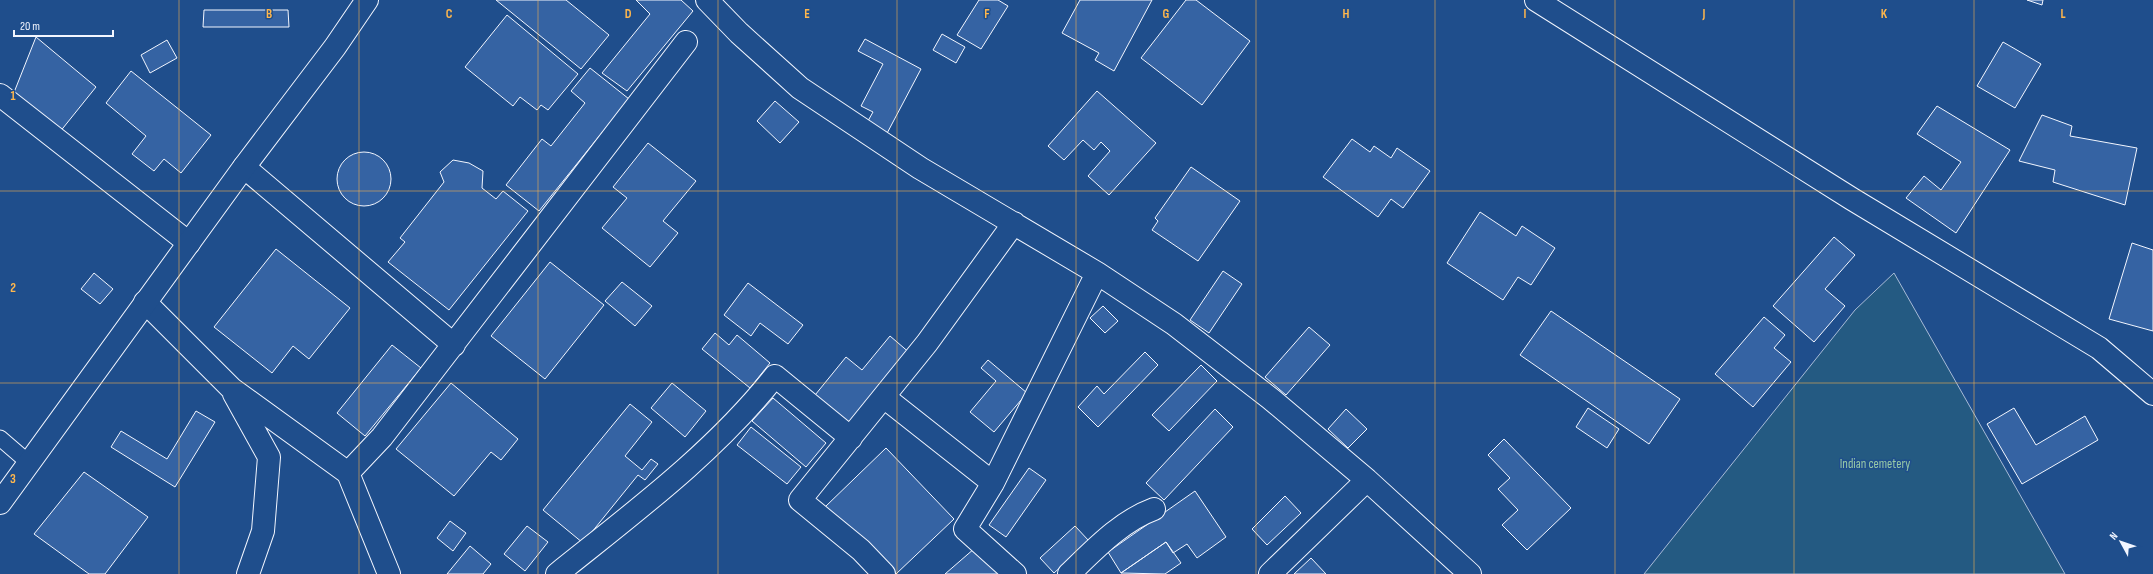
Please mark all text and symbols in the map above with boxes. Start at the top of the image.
text: B [266,6,272,22]
text: C [446,6,453,22]
text: D [625,6,632,22]
text: E [804,6,810,22]
text: F [984,6,990,22]
text: G [1163,6,1170,22]
text: H [1343,6,1350,22]
text: I [1524,6,1527,22]
text: J [1702,6,1706,22]
text: K [1881,6,1888,22]
text: L [2060,6,2066,22]
scale bar [14,12,113,38]
text: 20 m [20,19,40,34]
text: 1 [10,88,16,104]
text: 2 [10,280,16,296]
park label: Indian cemetery [1840,456,1910,472]
text: 3 [10,471,16,487]
north arrow [2101,522,2141,562]
text: N [2107,529,2121,542]

